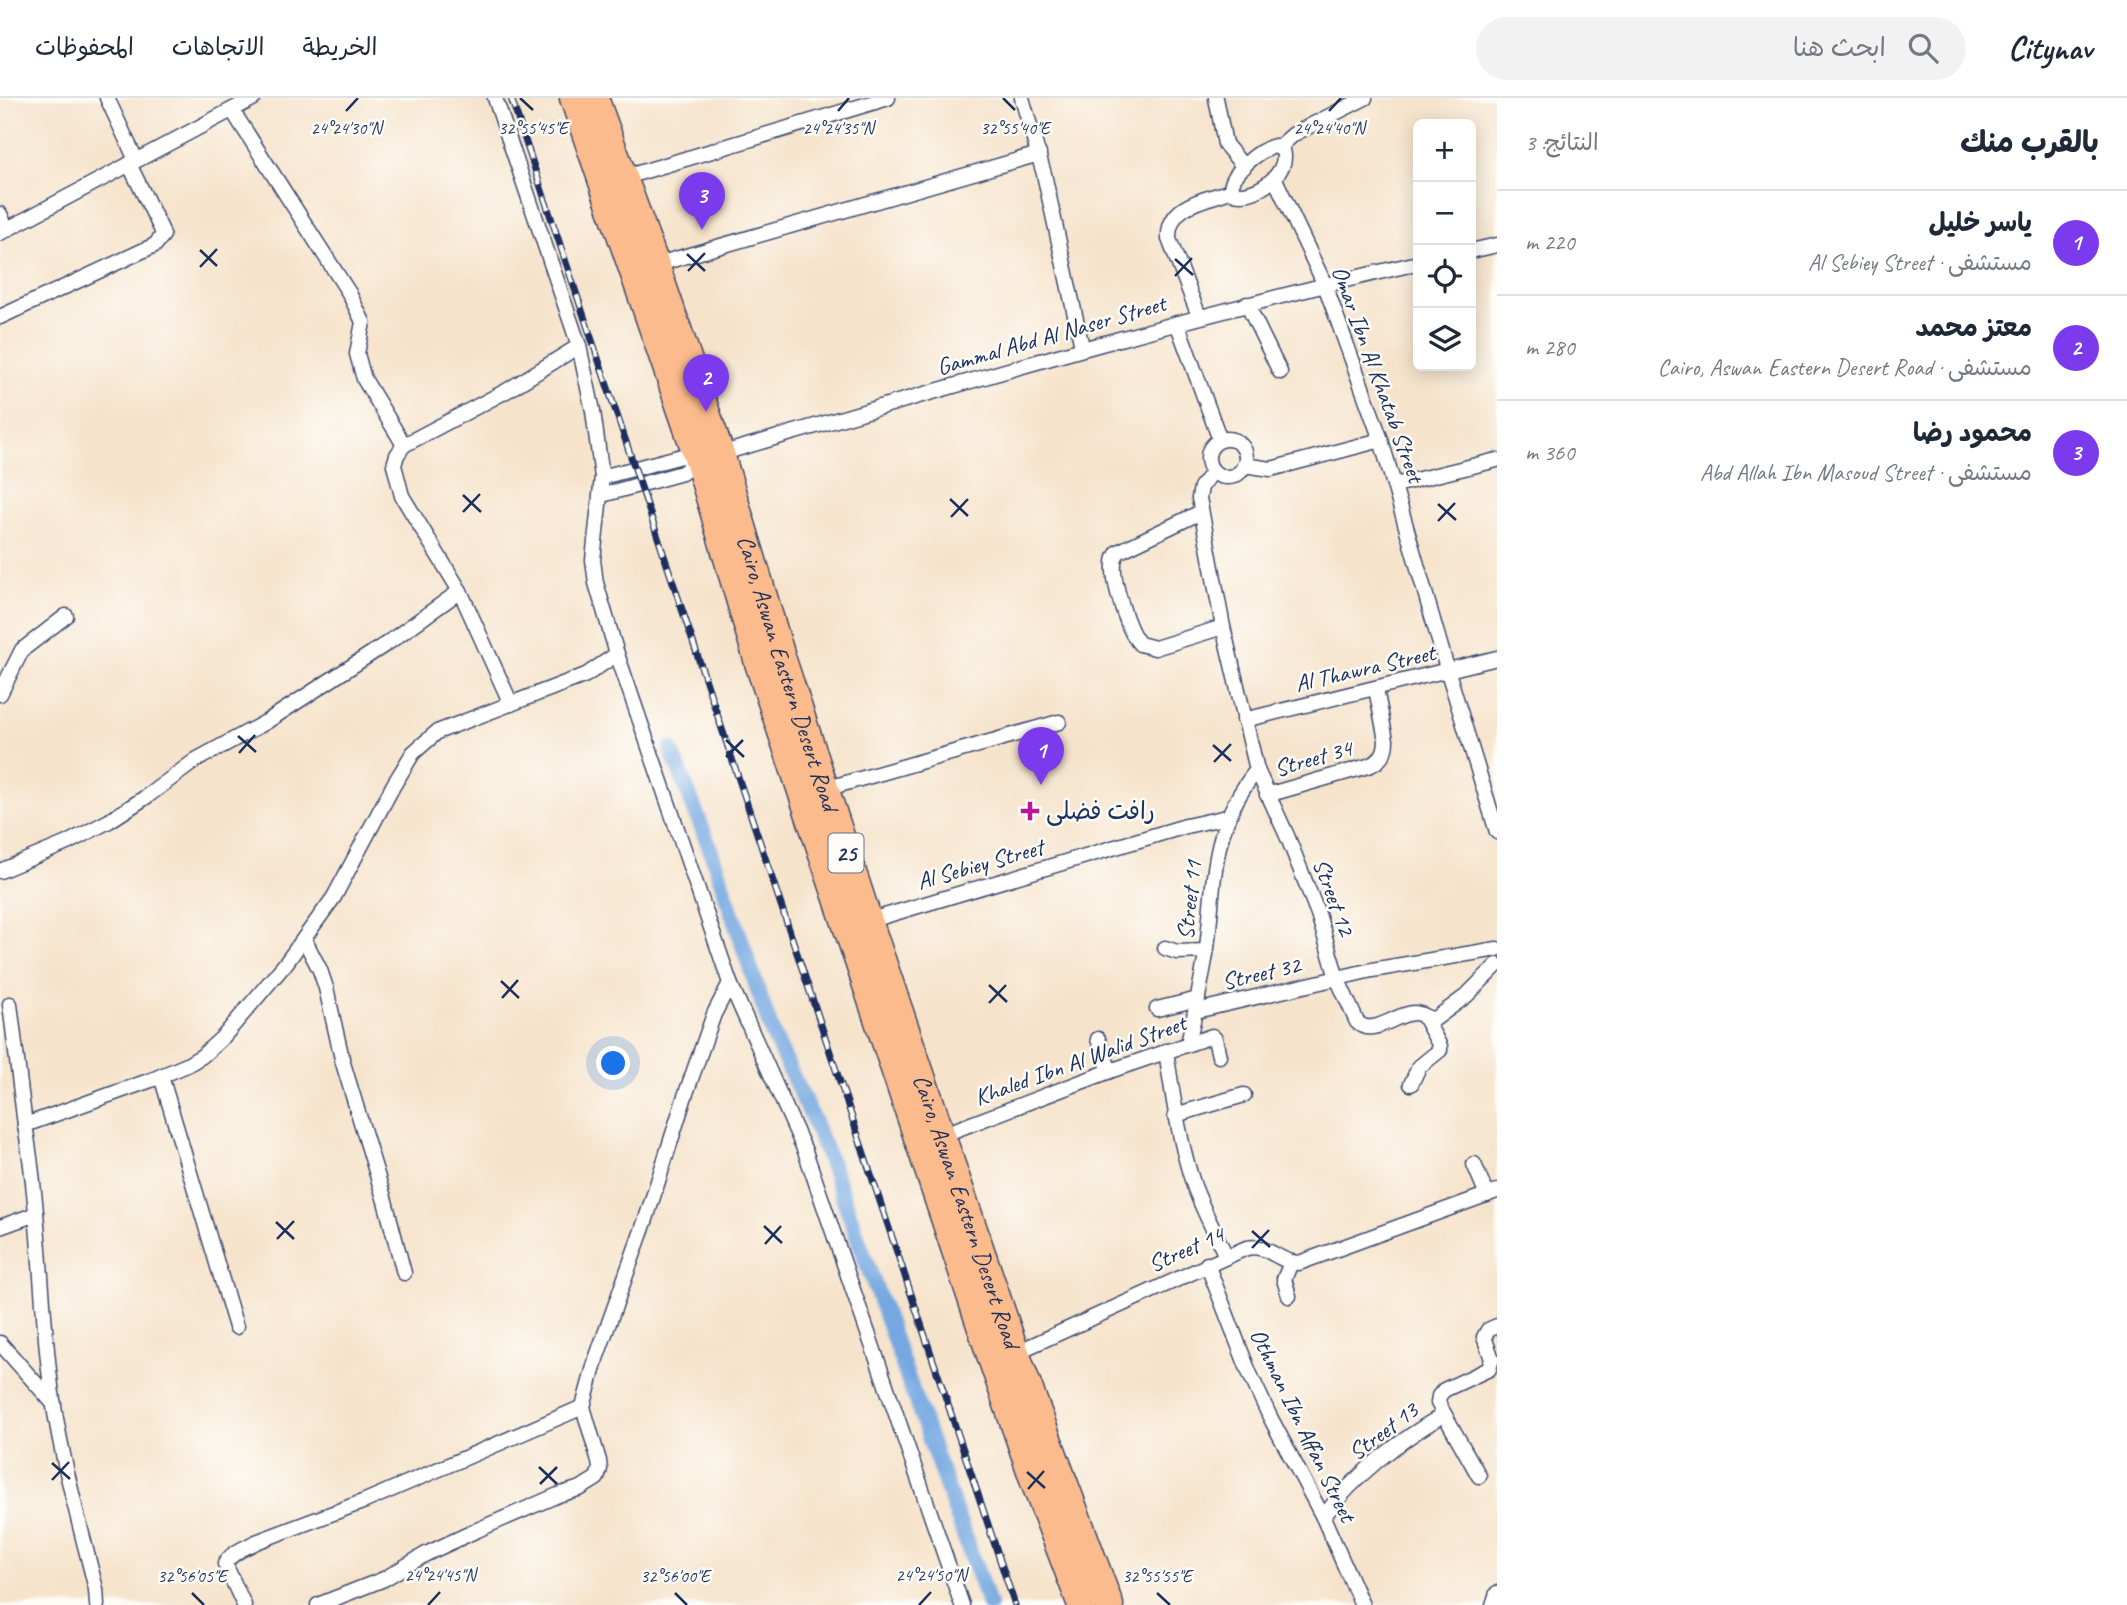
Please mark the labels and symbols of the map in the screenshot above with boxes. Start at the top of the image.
text: 24°24'30"N [311,117,385,139]
text: 32°55'45"E [498,117,570,139]
text: 24°24'35"N [803,117,877,139]
text: 32°55'40"E [980,117,1052,139]
text: 24°24'40"N [1294,117,1368,139]
pin: 3 [679,172,725,230]
street label: Omar Ibn Al Khatab Street [1325,262,1432,488]
street label: Gammal Abd Al Naser Street [933,287,1171,382]
pin: 2 [683,354,729,412]
street label: Cairo, Aswan Eastern Desert Road [730,532,847,818]
street label: Al Thawra Street [1292,637,1440,699]
pin: 1 [1018,727,1064,785]
street label: Street 34 [1271,732,1358,783]
place label: رافت فضلى [1046,796,1155,826]
marker: رافت فضلى [1020,801,1040,821]
street label: Al Sebiey Street [913,831,1049,896]
road number: 25 [828,834,864,873]
street label: Street 12 [1306,854,1362,942]
street label: Street 11 [1170,858,1208,941]
street label: Street 32 [1219,949,1305,997]
street label: Khaled Ibn Al Walid Street [970,1007,1192,1112]
your location [596,1046,630,1080]
street label: Cairo, Aswan Eastern Desert Road [906,1071,1028,1355]
street label: Street 14 [1143,1218,1231,1279]
street label: Othman Ibn Affan Street [1243,1323,1364,1528]
street label: Street 13 [1342,1394,1426,1467]
text: 24°24'45"N [405,1564,479,1586]
text: 24°24'50"N [896,1564,970,1586]
text: 32°56'05"E [157,1565,229,1587]
text: 32°56'00"E [640,1565,712,1587]
text: 32°55'55"E [1122,1565,1194,1587]

